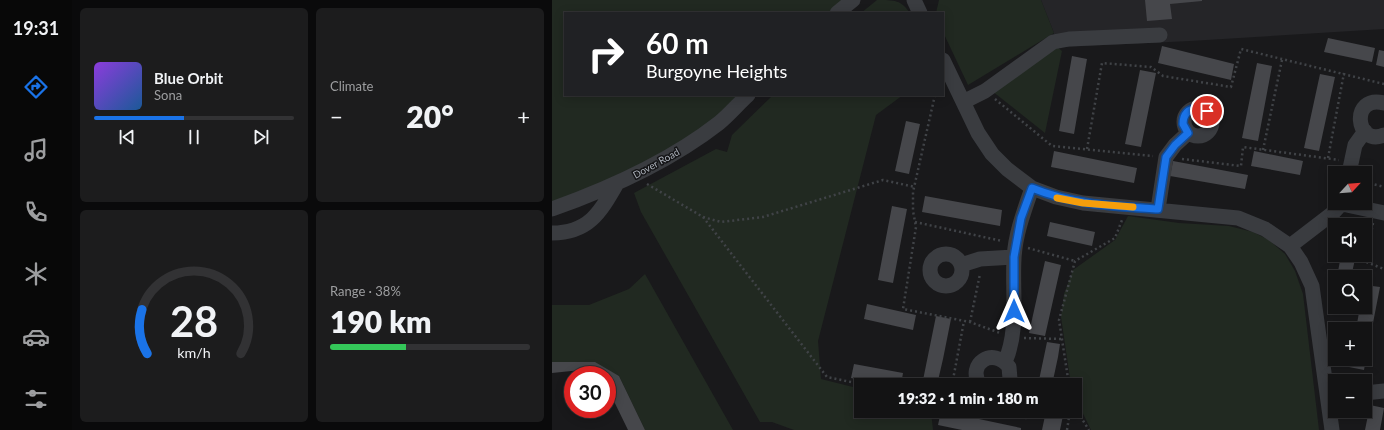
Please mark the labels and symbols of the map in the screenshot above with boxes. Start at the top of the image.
pin [1190,94,1224,128]
street label: Dover Road [631,145,681,181]
north arrow [1328,166,1372,210]
position arrow [993,290,1035,332]
speed limit sign: 30 [564,366,616,418]

